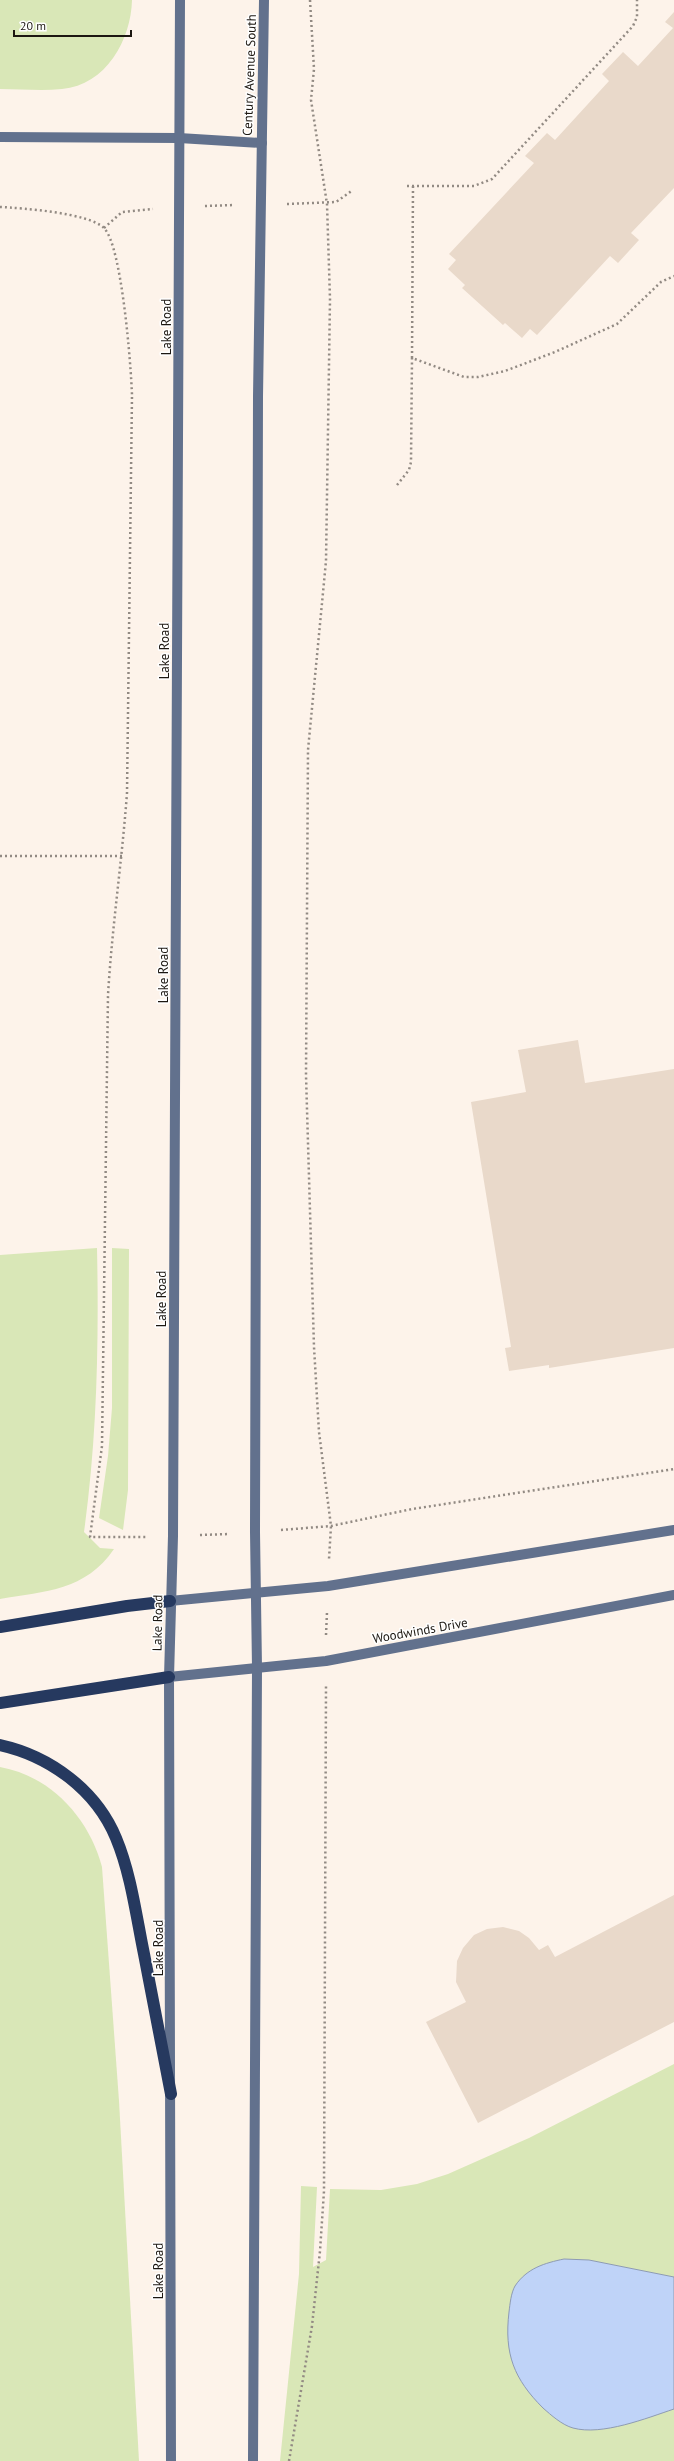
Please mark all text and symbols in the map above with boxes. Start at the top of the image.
scale bar [14,12,131,38]
street label: Century Avenue South [239,14,260,136]
text: 20 m [20,18,46,33]
street label: Lake Road [158,299,175,355]
street label: Lake Road [156,623,173,679]
street label: Lake Road [155,947,172,1003]
street label: Lake Road [153,1271,170,1327]
street label: Lake Road [149,1595,166,1651]
street label: Woodwinds Drive [371,1614,469,1647]
street label: Lake Road [150,1920,167,1976]
street label: Lake Road [150,2243,167,2299]

